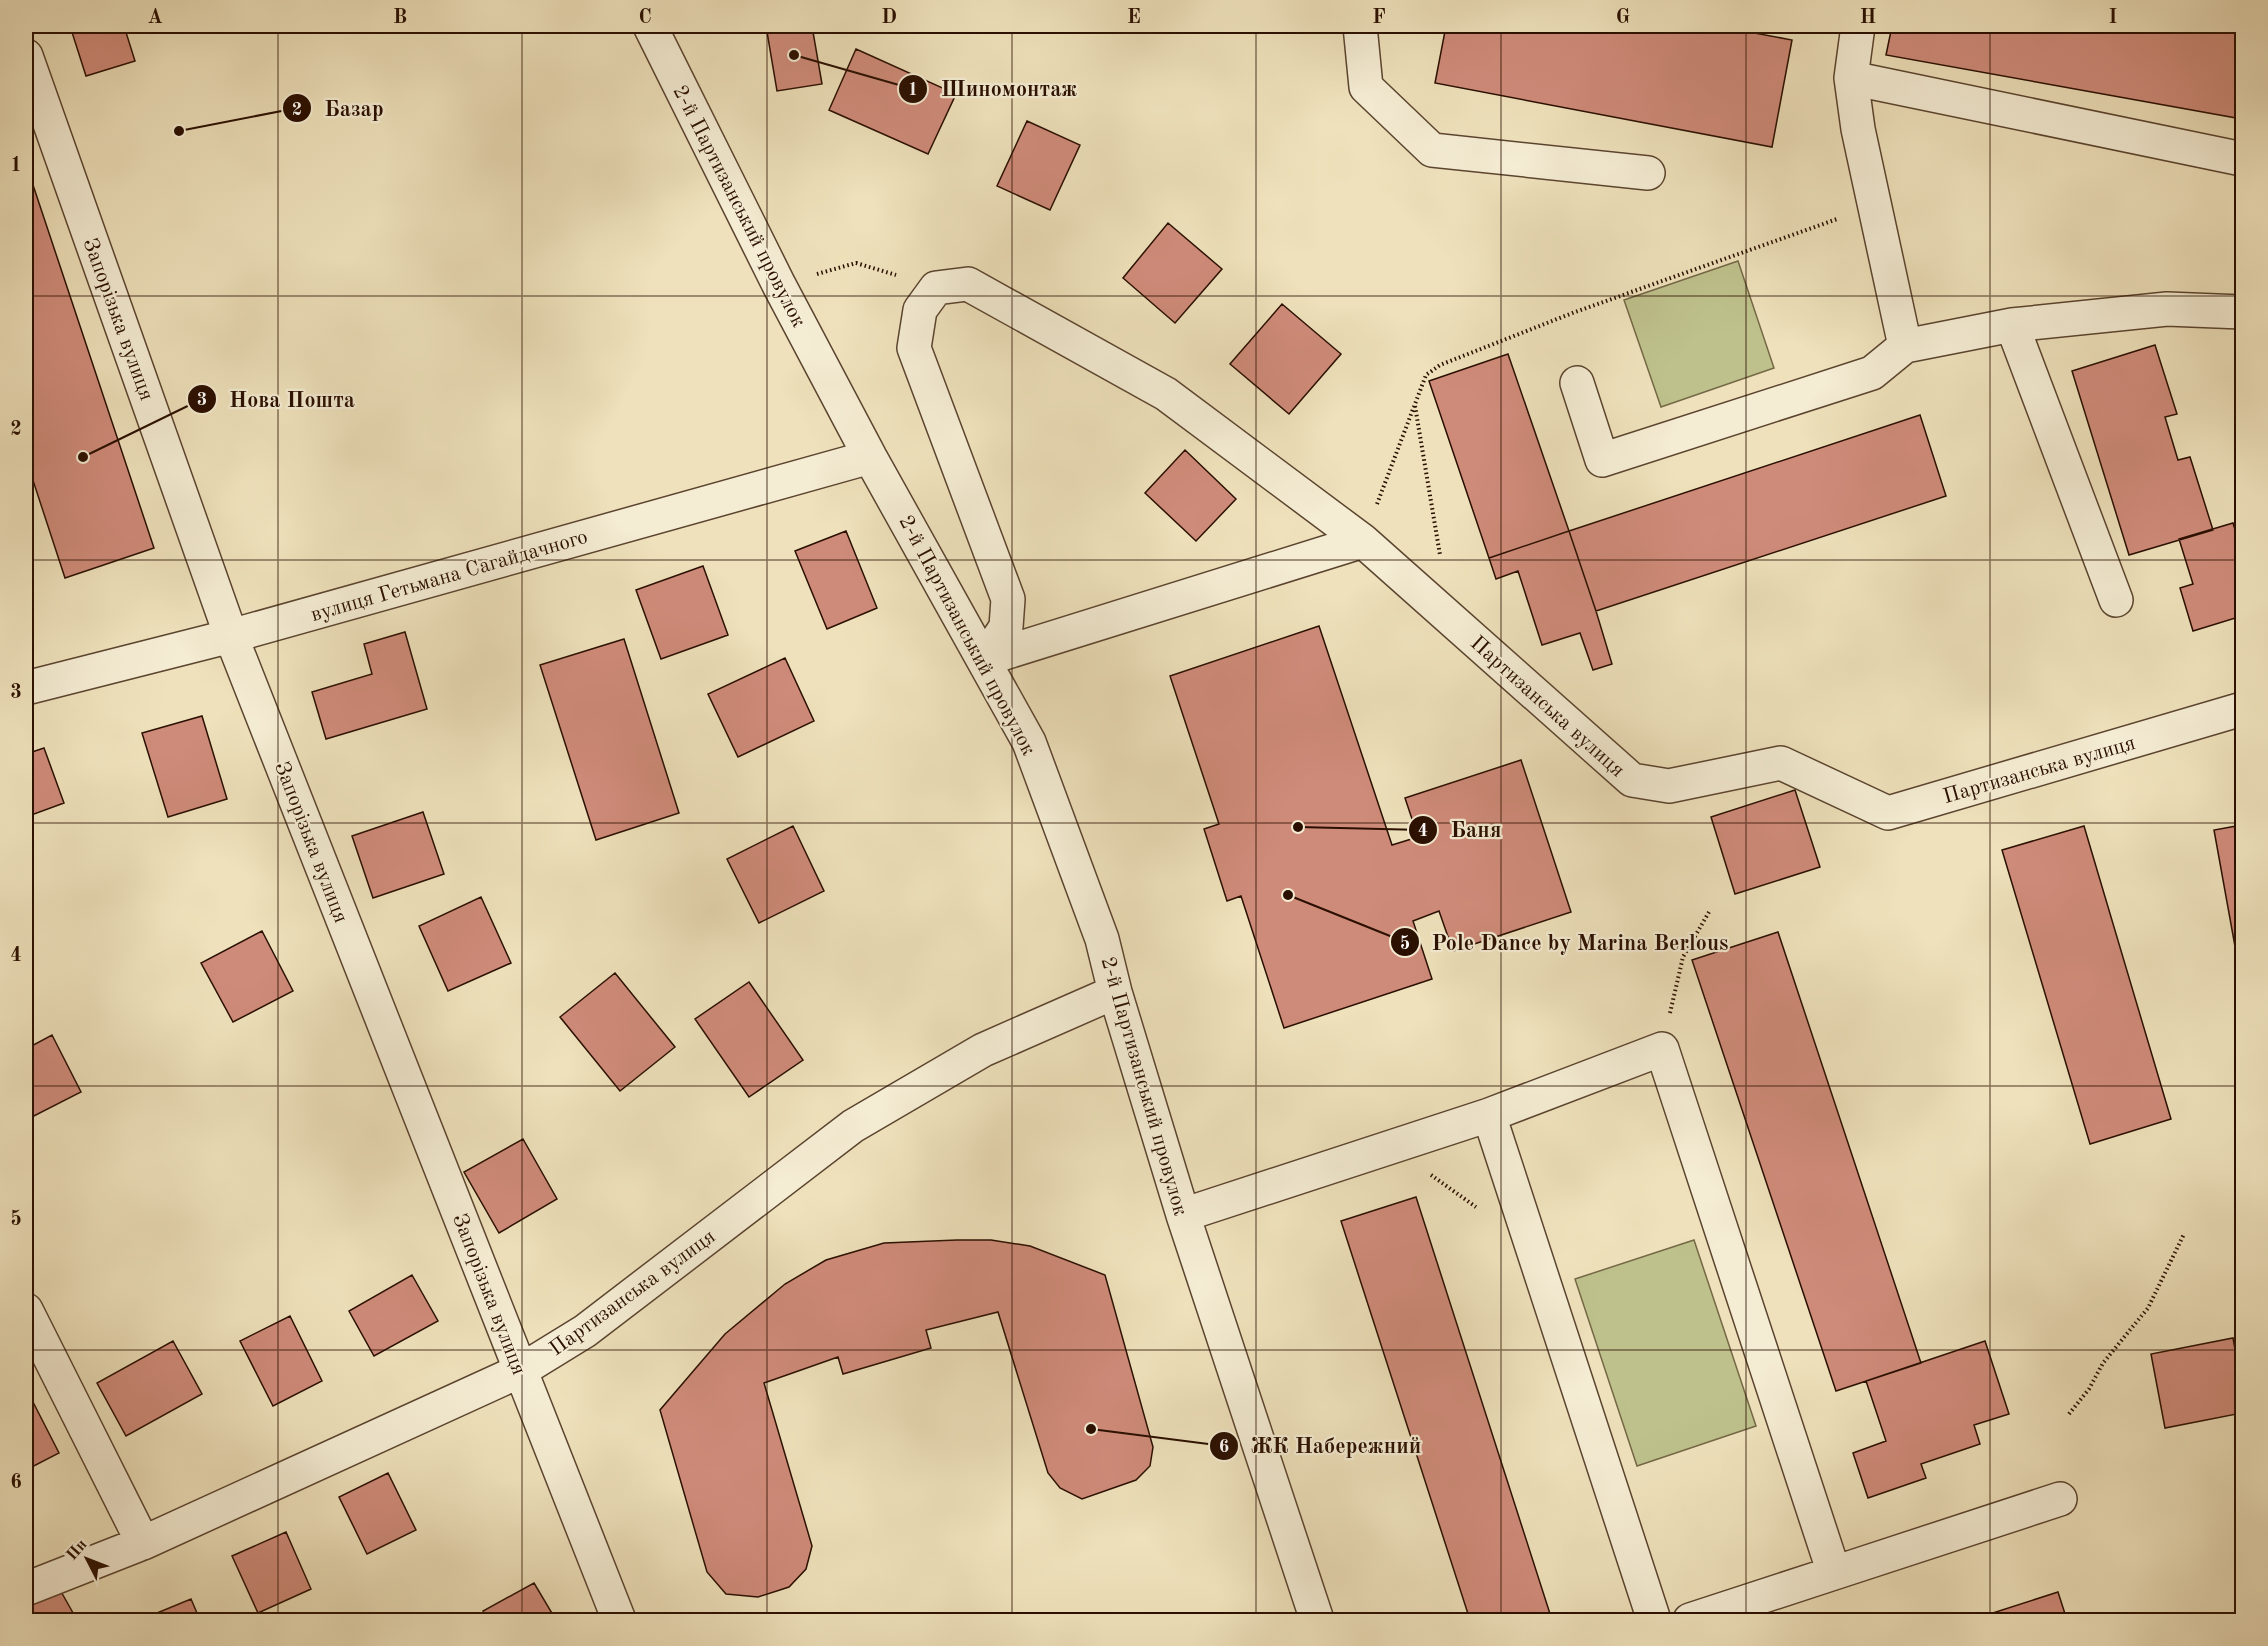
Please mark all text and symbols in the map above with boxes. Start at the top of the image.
text: A [147,8,163,28]
text: B [393,8,407,28]
text: C [638,8,652,28]
text: D [881,8,897,28]
text: E [1127,8,1141,28]
text: F [1372,8,1386,28]
text: G [1616,8,1630,28]
text: H [1860,8,1876,28]
text: I [2109,8,2117,28]
callout: Шиномонтаж [898,69,1089,109]
text: Шиномонтаж [941,79,1077,101]
text: 1 [908,81,918,99]
street label: 2-й Партизанський провулок [668,82,809,331]
callout: Базар [282,88,396,128]
text: Базар [324,99,384,121]
text: 2 [292,101,302,119]
text: 1 [10,156,22,176]
street label: Запорізька вулиця [78,236,157,403]
callout: Нова Пошта [187,379,367,419]
text: Нова Пошта [229,390,355,412]
text: 3 [197,391,207,409]
text: 2 [10,420,22,440]
street label: 2-й Партизанський провулок [894,512,1039,760]
street label: вулиця Гетьмана Сагайдачного [309,527,590,626]
street label: Партизанська вулиця [1466,633,1628,782]
text: 3 [10,683,22,703]
street label: Партизанська вулиця [1941,733,2138,808]
street label: Запорізька вулиця [270,759,351,926]
callout: Баня [1408,810,1513,850]
text: Баня [1451,820,1501,842]
text: 4 [1418,822,1428,840]
callout: Pole Dance by Marina Berlous [1390,922,1740,962]
text: Pole Dance by Marina Berlous [1432,933,1728,955]
text: 5 [1400,935,1410,953]
text: 4 [10,946,22,966]
street label: 2-й Партизанський провулок [1096,955,1191,1219]
text: 5 [10,1209,22,1230]
street label: Запорізька вулиця [448,1211,529,1378]
street label: Партизанська вулиця [546,1226,720,1360]
callout: ЖК Набережний [1209,1426,1433,1466]
text: ЖК Набережний [1251,1436,1421,1458]
text: 6 [1219,1438,1229,1456]
text: 6 [10,1473,22,1493]
north arrow [57,1529,117,1589]
text: Пн [64,1537,91,1564]

